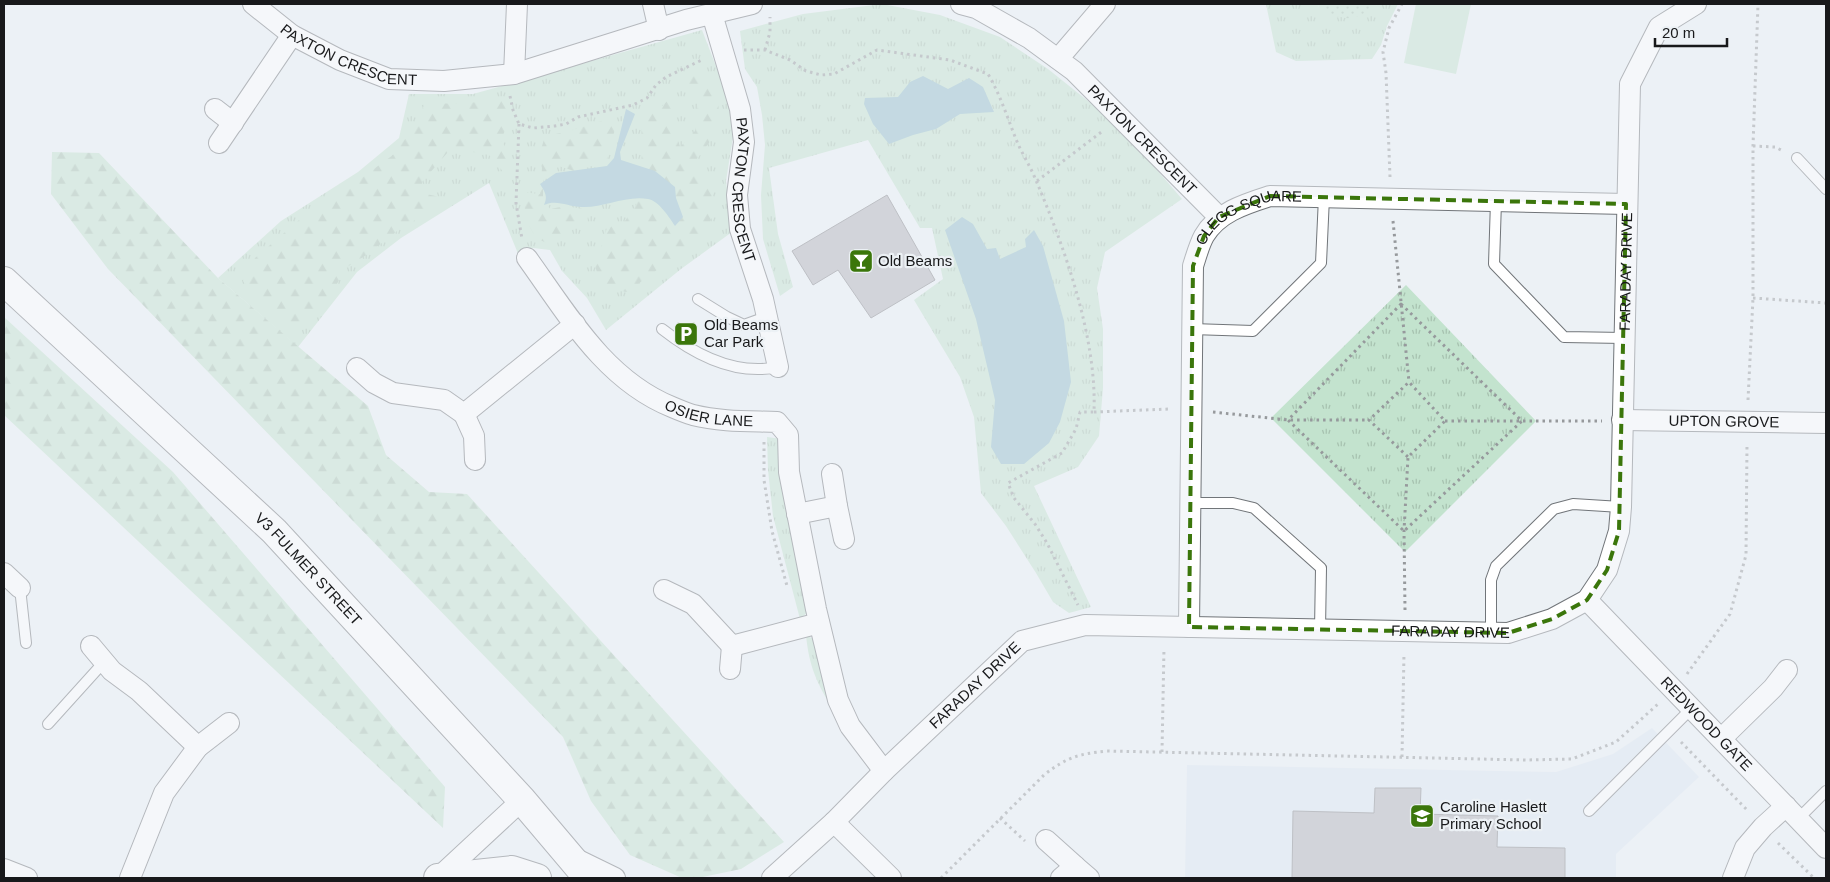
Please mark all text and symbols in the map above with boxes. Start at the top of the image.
scale bar [1655,15,1728,47]
street label: PAXTON CRESCENT [277,20,417,88]
text: 20 m [1662,24,1695,41]
street label: PAXTON CRESCENT [1085,81,1200,197]
street label: PAXTON CRESCENT [729,116,759,264]
street label: CLEGG SQUARE [1192,187,1302,247]
street label: FARADAY DRIVE [1616,212,1635,331]
bar icon: Old Beams [848,248,874,274]
place label: Old Beams [878,252,952,269]
place label: Old Beams Car Park [704,316,778,350]
parking icon: Old Beams Car Park [673,321,699,347]
street label: OSIER LANE [662,396,753,429]
street label: UPTON GROVE [1669,412,1779,430]
street label: V3 FULMER STREET [252,509,365,628]
street label: FARADAY DRIVE [1391,622,1510,641]
street label: FARADAY DRIVE [926,638,1024,732]
street label: REDWOOD GATE [1658,673,1756,774]
place label: Caroline Haslett Primary School [1440,798,1548,832]
school or university icon: Caroline Haslett Primary School [1409,803,1435,829]

